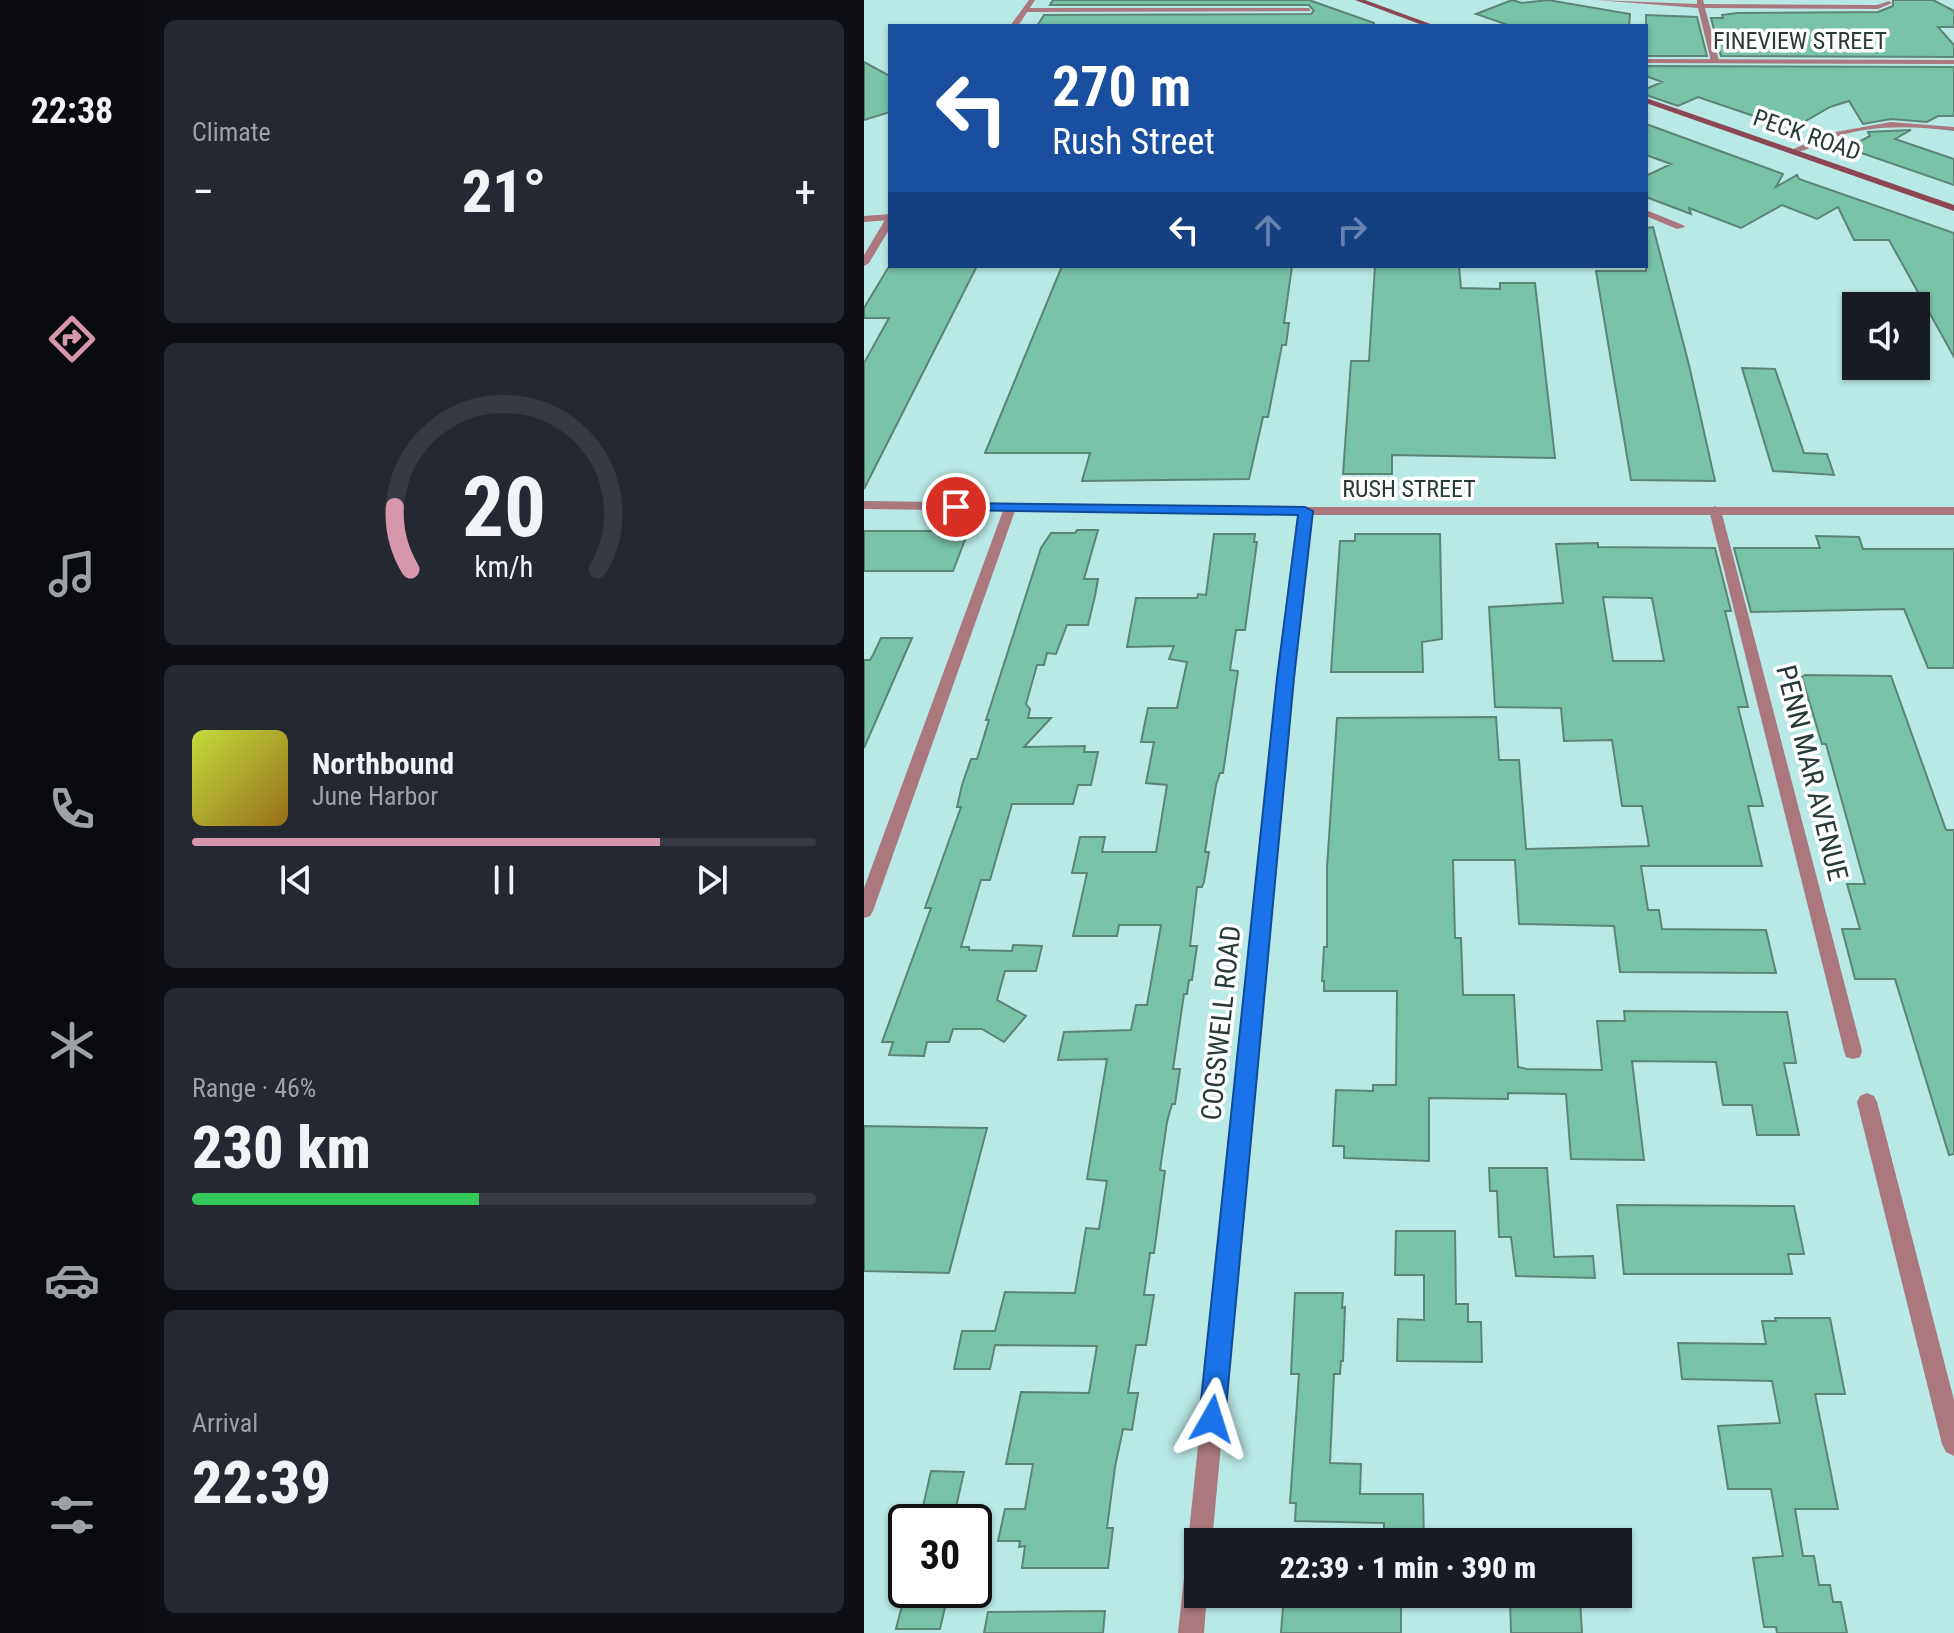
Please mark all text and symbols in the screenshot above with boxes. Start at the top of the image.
street label: FINEVIEW STREET [1713,27,1887,55]
text: 270 m [1052,54,1191,120]
icon: left [920,56,1024,160]
text: 22:38 [31,90,113,132]
street label: PECK ROAD [1750,104,1864,166]
text: Climate [192,117,271,147]
text: Rush Street [1052,121,1215,163]
text: 21° [462,156,546,227]
text: − [192,166,214,218]
text: + [794,166,816,218]
icon: left [1162,208,1206,252]
icon: ahead [1246,208,1290,252]
icon: right [1330,208,1374,252]
map controls [1842,292,1930,380]
button: sound [1842,292,1930,380]
icon: directions [44,311,100,367]
text: 20 [462,458,546,555]
pin [922,473,990,541]
street label: RUSH STREET [1342,475,1476,503]
icon: arrive [934,485,978,529]
icon: music [44,546,100,602]
text: km/h [475,550,533,584]
street label: PENN MAR AVENUE [1769,662,1855,884]
text: Northbound [312,746,454,781]
icon: phone [44,781,100,837]
text: June Harbor [312,781,438,811]
icon: previous [274,858,318,902]
icon: pause [482,858,526,902]
icon: next [690,858,734,902]
street label: COGSWELL ROAD [1194,924,1248,1122]
icon: climate [44,1017,100,1073]
text: Range · 46% [192,1073,316,1103]
text: 230 km [192,1112,371,1183]
icon: car [44,1252,100,1308]
position arrow [1170,1377,1254,1461]
text: Arrival [192,1408,258,1438]
text: 22:39 [192,1447,331,1518]
icon: filters [44,1487,100,1543]
speed limit sign: 30 [888,1504,992,1608]
text: 22:39 · 1 min · 390 m [1280,1550,1536,1585]

